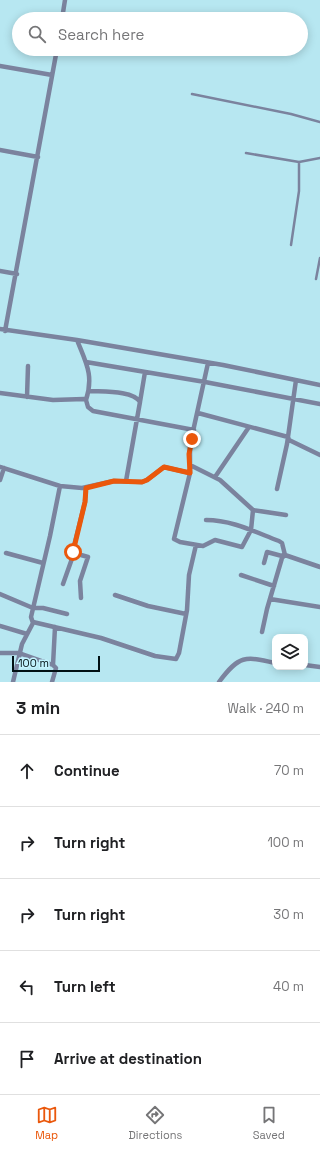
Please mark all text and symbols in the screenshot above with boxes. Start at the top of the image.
search box [12,12,308,56]
icon: search [26,23,48,45]
text: Search here [58,25,144,44]
route end [183,430,201,448]
route start [64,543,82,561]
map controls [272,634,308,670]
button: layers [272,634,308,670]
scale bar [12,654,100,673]
text: 100 m [18,656,49,670]
text: 3 min [16,697,60,719]
text: Walk · 240 m [228,700,304,717]
icon: ahead [16,760,38,782]
text: Continue [54,761,120,780]
text: 70 m [274,762,304,779]
icon: right [16,832,38,854]
text: Turn right [54,833,125,852]
text: 100 m [267,834,304,851]
icon: right [16,904,38,926]
text: Turn right [54,905,125,924]
text: 30 m [273,906,304,923]
icon: left [16,976,38,998]
text: Turn left [54,977,116,996]
text: 40 m [273,978,304,995]
icon: arrive [16,1048,38,1070]
text: Arrive at destination [54,1049,202,1068]
tab: Map [35,1104,58,1142]
tab: Directions [128,1104,182,1142]
tab: Saved [253,1104,285,1142]

